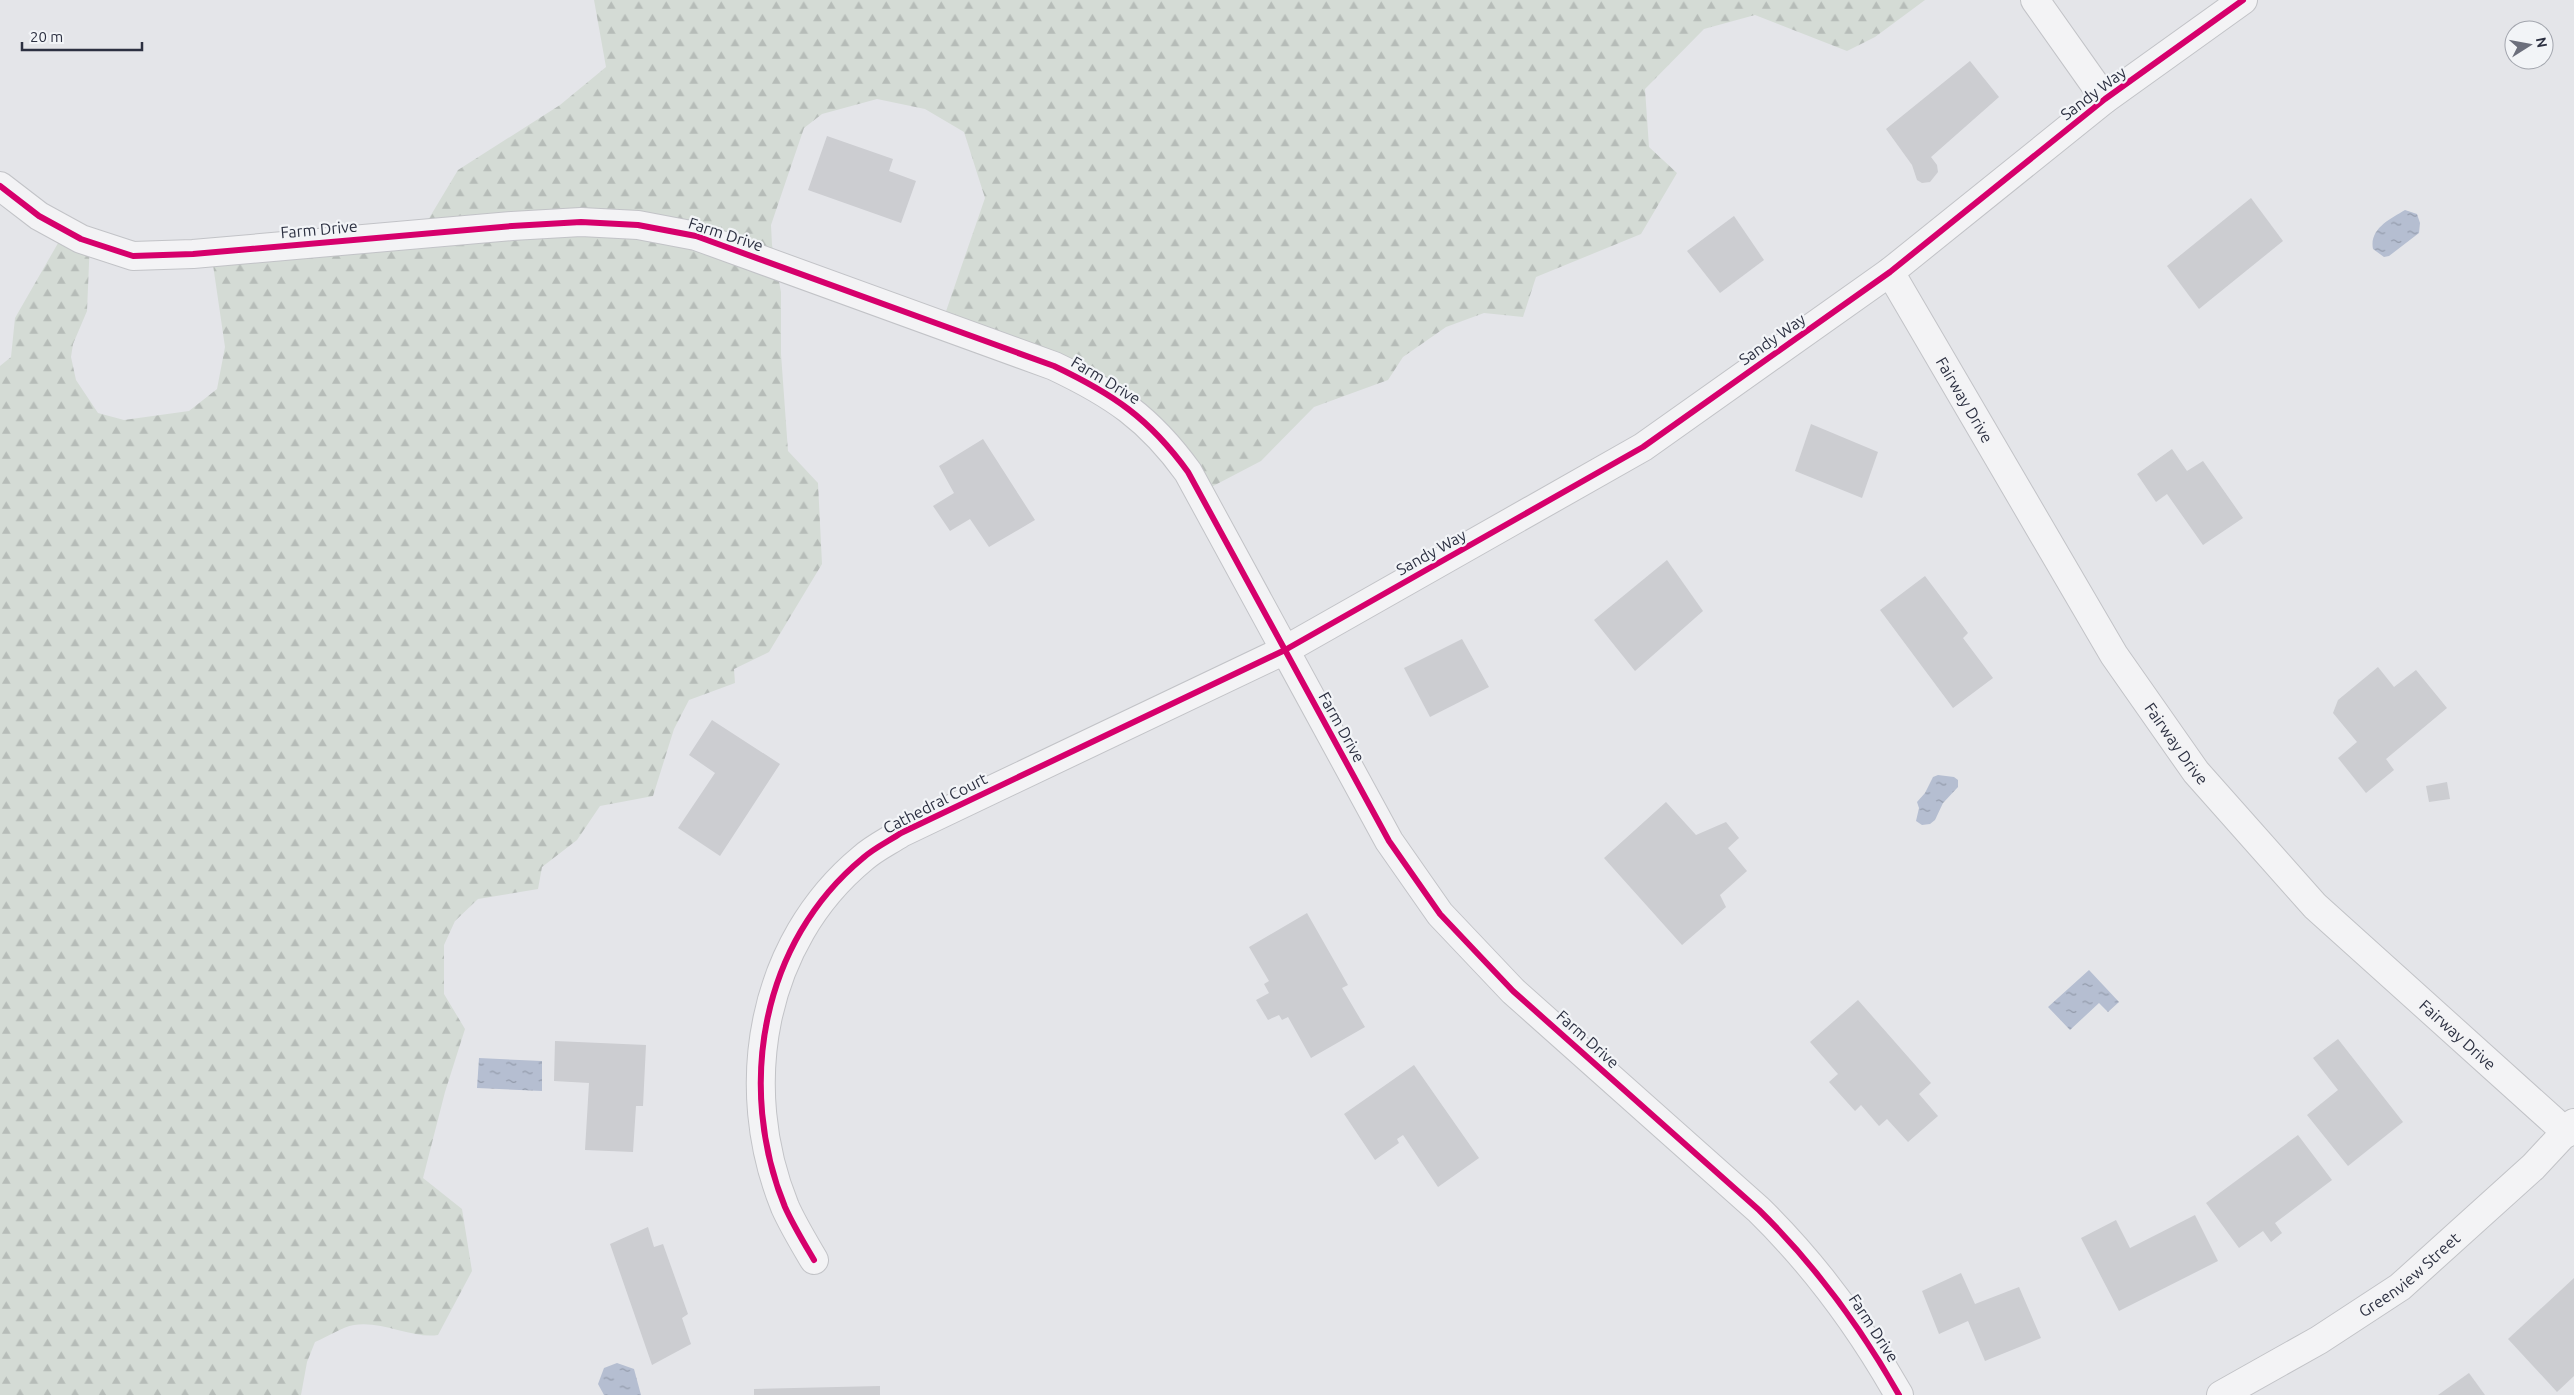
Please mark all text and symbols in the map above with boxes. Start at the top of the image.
scale bar [22,20,142,52]
north arrow [2504,20,2554,70]
text: 20 m [30,28,63,45]
text: N [2533,36,2551,49]
street label: Sandy Way [2057,63,2129,123]
street label: Farm Drive [686,213,766,255]
street label: Farm Drive [280,217,358,241]
street label: Sandy Way [1735,309,1809,368]
street label: Farm Drive [1068,352,1144,408]
street label: Fairway Drive [1933,354,1997,446]
street label: Sandy Way [1393,525,1469,579]
street label: Farm Drive [1315,689,1369,765]
street label: Fairway Drive [2141,699,2212,788]
street label: Cathedral Court [880,769,991,837]
street label: Fairway Drive [2416,996,2500,1074]
street label: Farm Drive [1553,1006,1623,1072]
street label: Greenview Street [2355,1228,2464,1321]
street label: Farm Drive [1845,1291,1903,1365]

